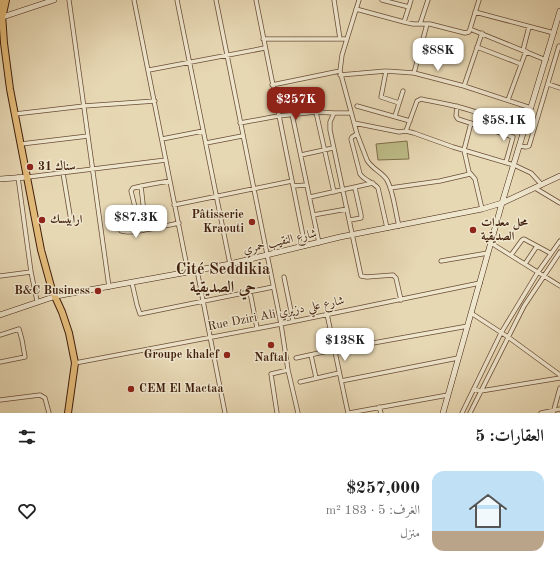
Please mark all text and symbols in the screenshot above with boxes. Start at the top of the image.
pin: $88K [414,38,462,72]
text: $88K [422,44,454,57]
pin: $257K [268,87,324,121]
text: $257K [276,93,316,106]
pin: $58.1K [471,108,537,142]
text: $58.1K [482,114,526,127]
place label: سناك 31 [38,159,76,173]
marker: سناك 31 [25,162,35,172]
pin: $87.3K [103,205,169,239]
place label: Pâtisserie Kraouti [191,209,244,235]
text: $87.3K [114,211,158,224]
place label: ارابيسك [50,214,83,226]
marker: ارابيسك [37,215,47,225]
marker: Pâtisserie Kraouti [247,217,257,227]
place label: محل معدات الصديقية [481,217,529,244]
marker: محل معدات الصديقية [468,225,478,235]
street label: شارع النقيب حمري [242,228,319,260]
district label: Cité Seddikia حي الصديقية [176,262,270,300]
place label: B&C Business [14,285,90,297]
marker: B&C Business [93,286,103,296]
street label: Rue Dziri Ali شارع علي دزيري [207,295,346,338]
pin: $138K [317,328,373,362]
text: $138K [325,334,365,347]
marker: Naftal [266,340,276,350]
place label: Groupe khalef [144,349,220,361]
marker: Groupe khalef [222,350,232,360]
place label: Naftal [254,352,288,364]
place label: CEM El Mactaa [139,383,224,395]
marker: CEM El Mactaa [126,384,136,394]
icon: filters [16,426,38,448]
text: العقارات: 5 [475,428,544,445]
text: $257,000 [346,480,420,497]
icon: home [464,487,512,535]
icon: heart [16,500,38,522]
text: الغرف: 5 · 183 m² [326,504,420,517]
text: منزل [400,527,420,540]

